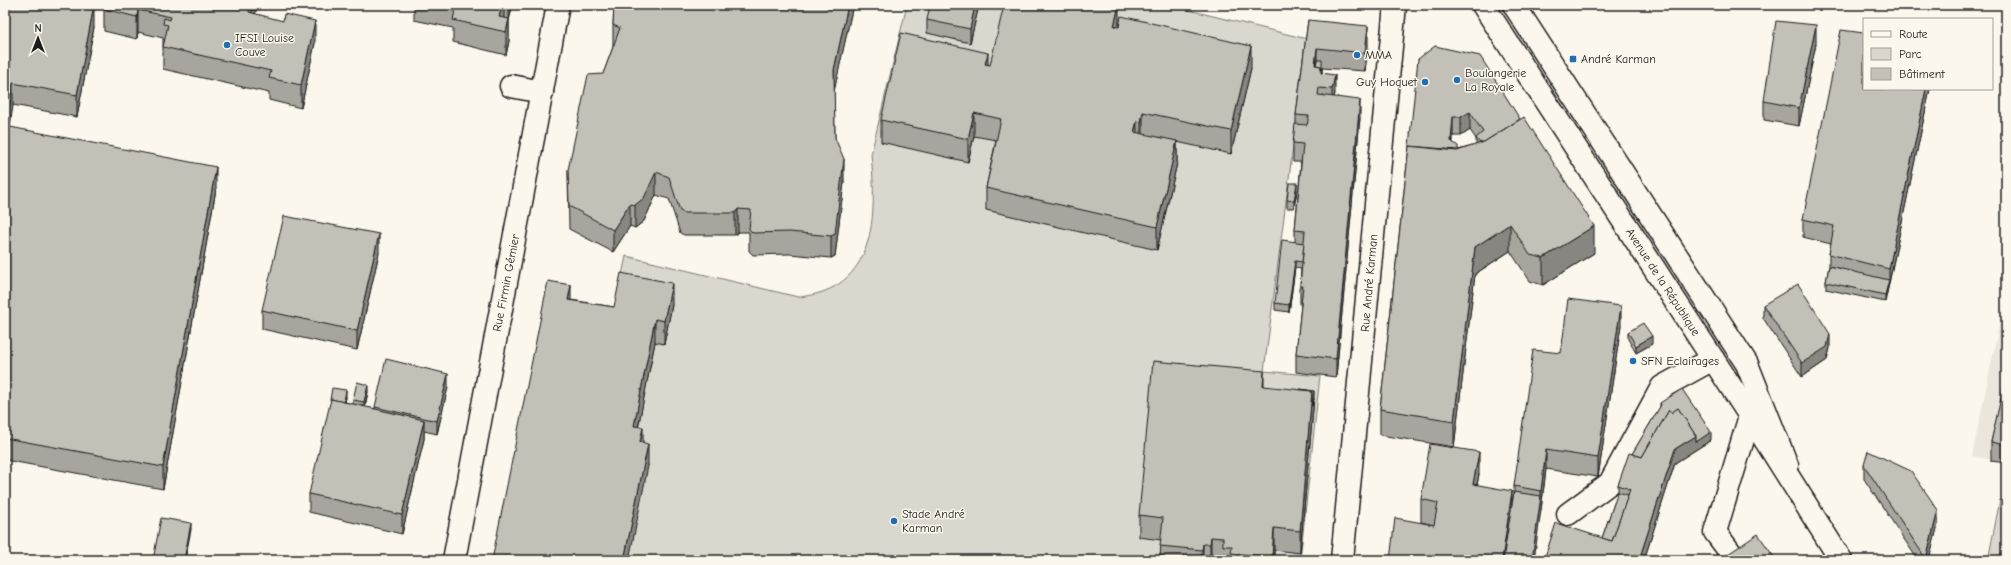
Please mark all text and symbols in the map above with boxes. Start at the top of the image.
north arrow [18,18,58,58]
legend [1863,18,1993,90]
text: N [34,22,42,35]
text: Route [1899,27,1928,41]
place label: IFSI Louise Couve [235,31,294,59]
marker: IFSI Louise Couve [222,40,232,50]
text: Parc [1899,47,1922,61]
place label: MMA [1365,48,1392,62]
marker: MMA [1352,50,1362,60]
place label: André Karman [1581,52,1656,66]
marker: André Karman [1568,54,1578,64]
place label: Boulangerie La Royale [1465,66,1526,94]
text: Bâtiment [1899,67,1945,81]
place label: Guy Hoquet [1356,75,1418,89]
marker: Boulangerie La Royale [1452,75,1462,85]
marker: Guy Hoquet [1420,77,1430,87]
street label: Avenue de la République [1623,226,1703,338]
street label: Rue Firmin Gémier [490,233,522,333]
street label: Rue André Karman [1358,234,1380,332]
place label: SFN Eclairages [1641,354,1719,368]
marker: SFN Eclairages [1628,356,1638,366]
place label: Stade André Karman [902,507,965,535]
marker: Stade André Karman [889,516,899,526]

